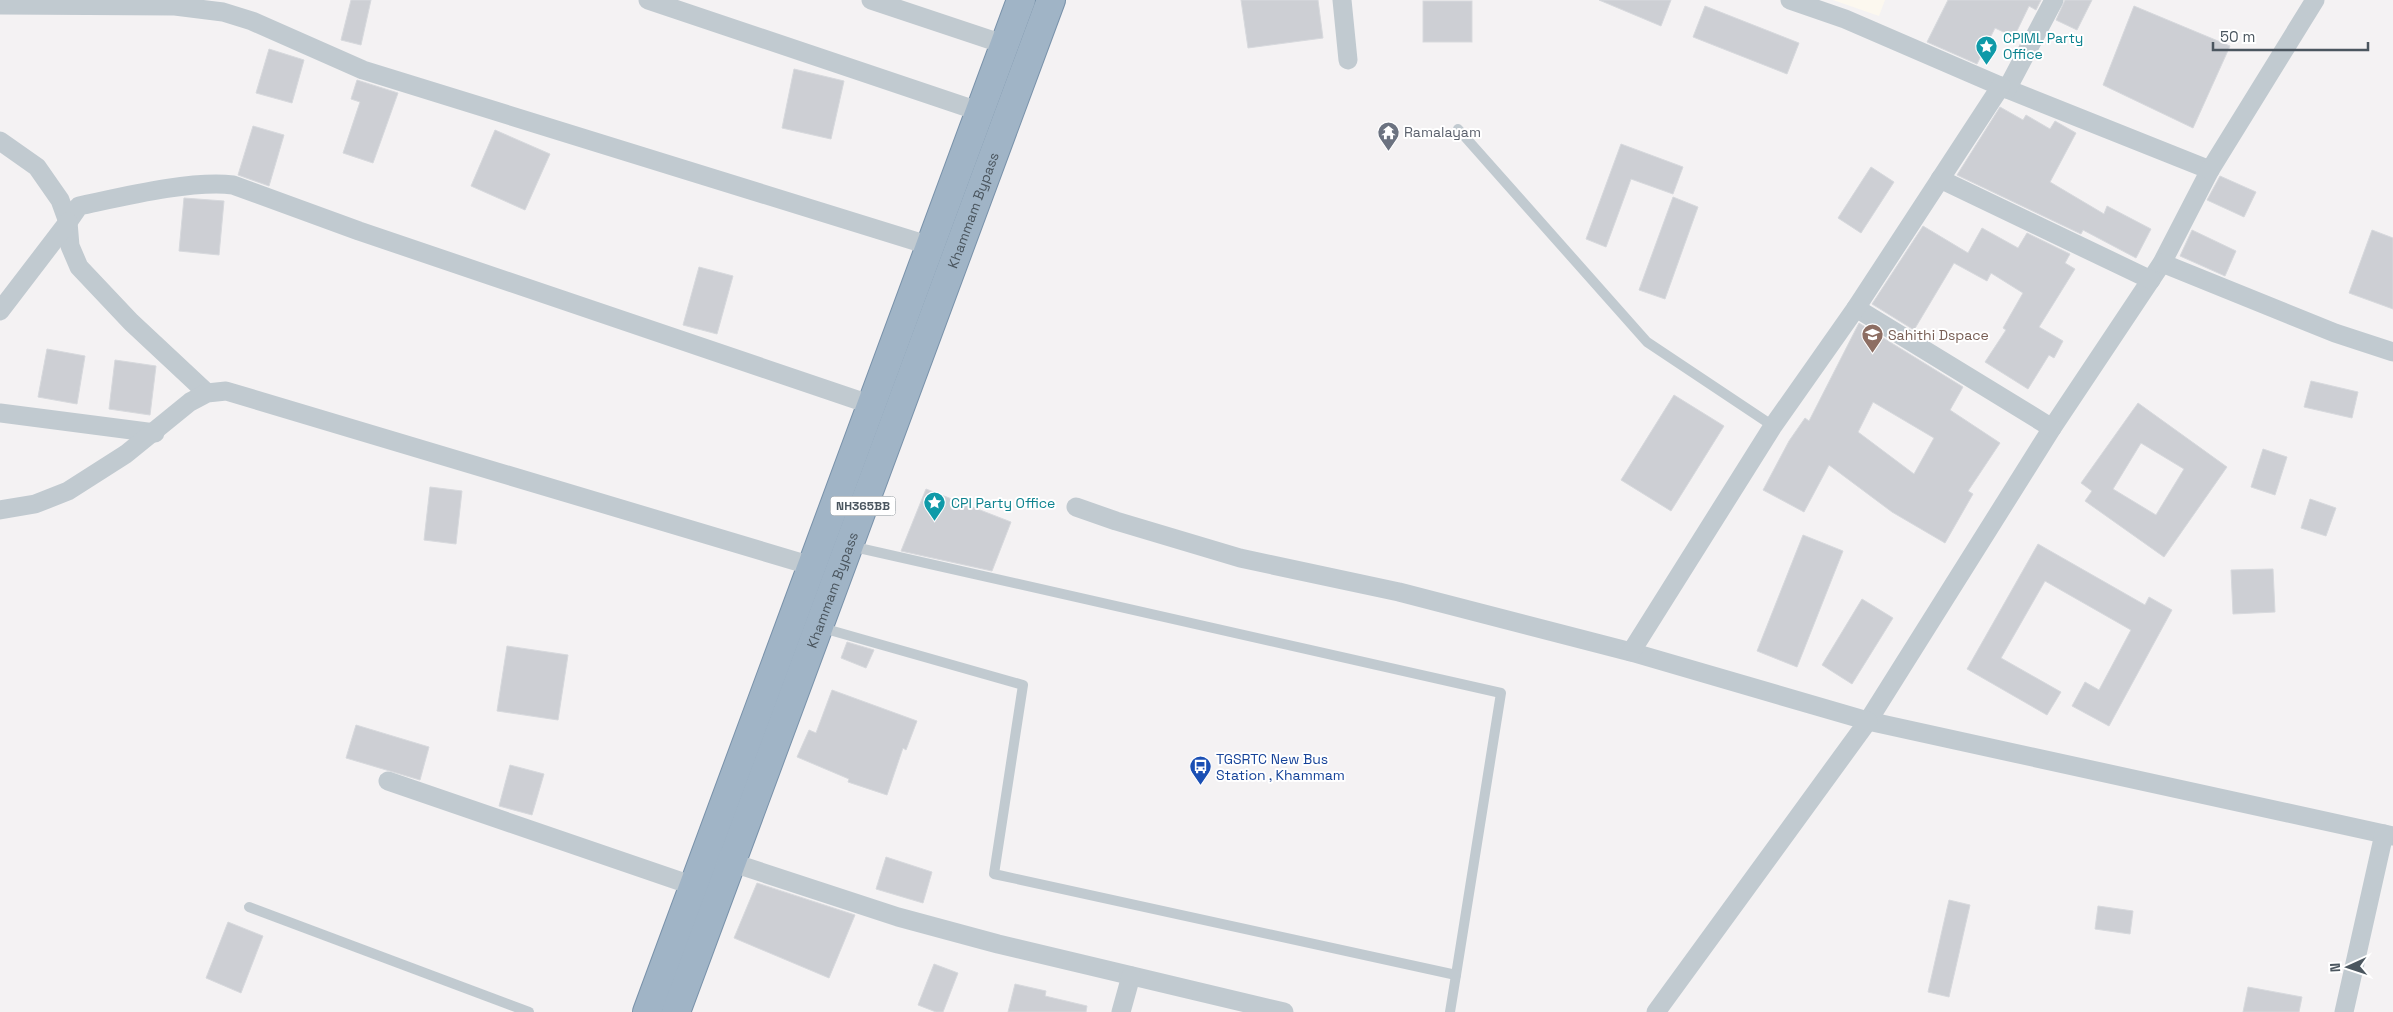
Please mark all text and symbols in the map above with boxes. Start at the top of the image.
scale bar [2213,20,2368,52]
text: 50 m [2220,27,2255,46]
place label: CPIML Party Office [2003,29,2083,63]
place icon: CPIML Party Office [1975,34,1999,65]
temple icon: Ramalayam [1376,120,1400,151]
place label: Ramalayam [1404,123,1481,141]
street label: Khammam Bypass [943,150,1003,271]
school or university icon: Sahithi Dspace [1860,323,1884,354]
place label: Sahithi Dspace [1888,326,1989,344]
place icon: CPI Party Office [923,491,947,522]
place label: CPI Party Office [951,494,1055,512]
road number: NH365BB [830,496,896,516]
street label: Khammam Bypass [803,529,862,651]
place label: TGSRTC New Bus Station , Khammam [1216,750,1345,784]
bus stop icon: TGSRTC New Bus Station , Khammam [1188,755,1212,786]
north arrow [2323,942,2373,992]
text: N [2326,963,2344,973]

